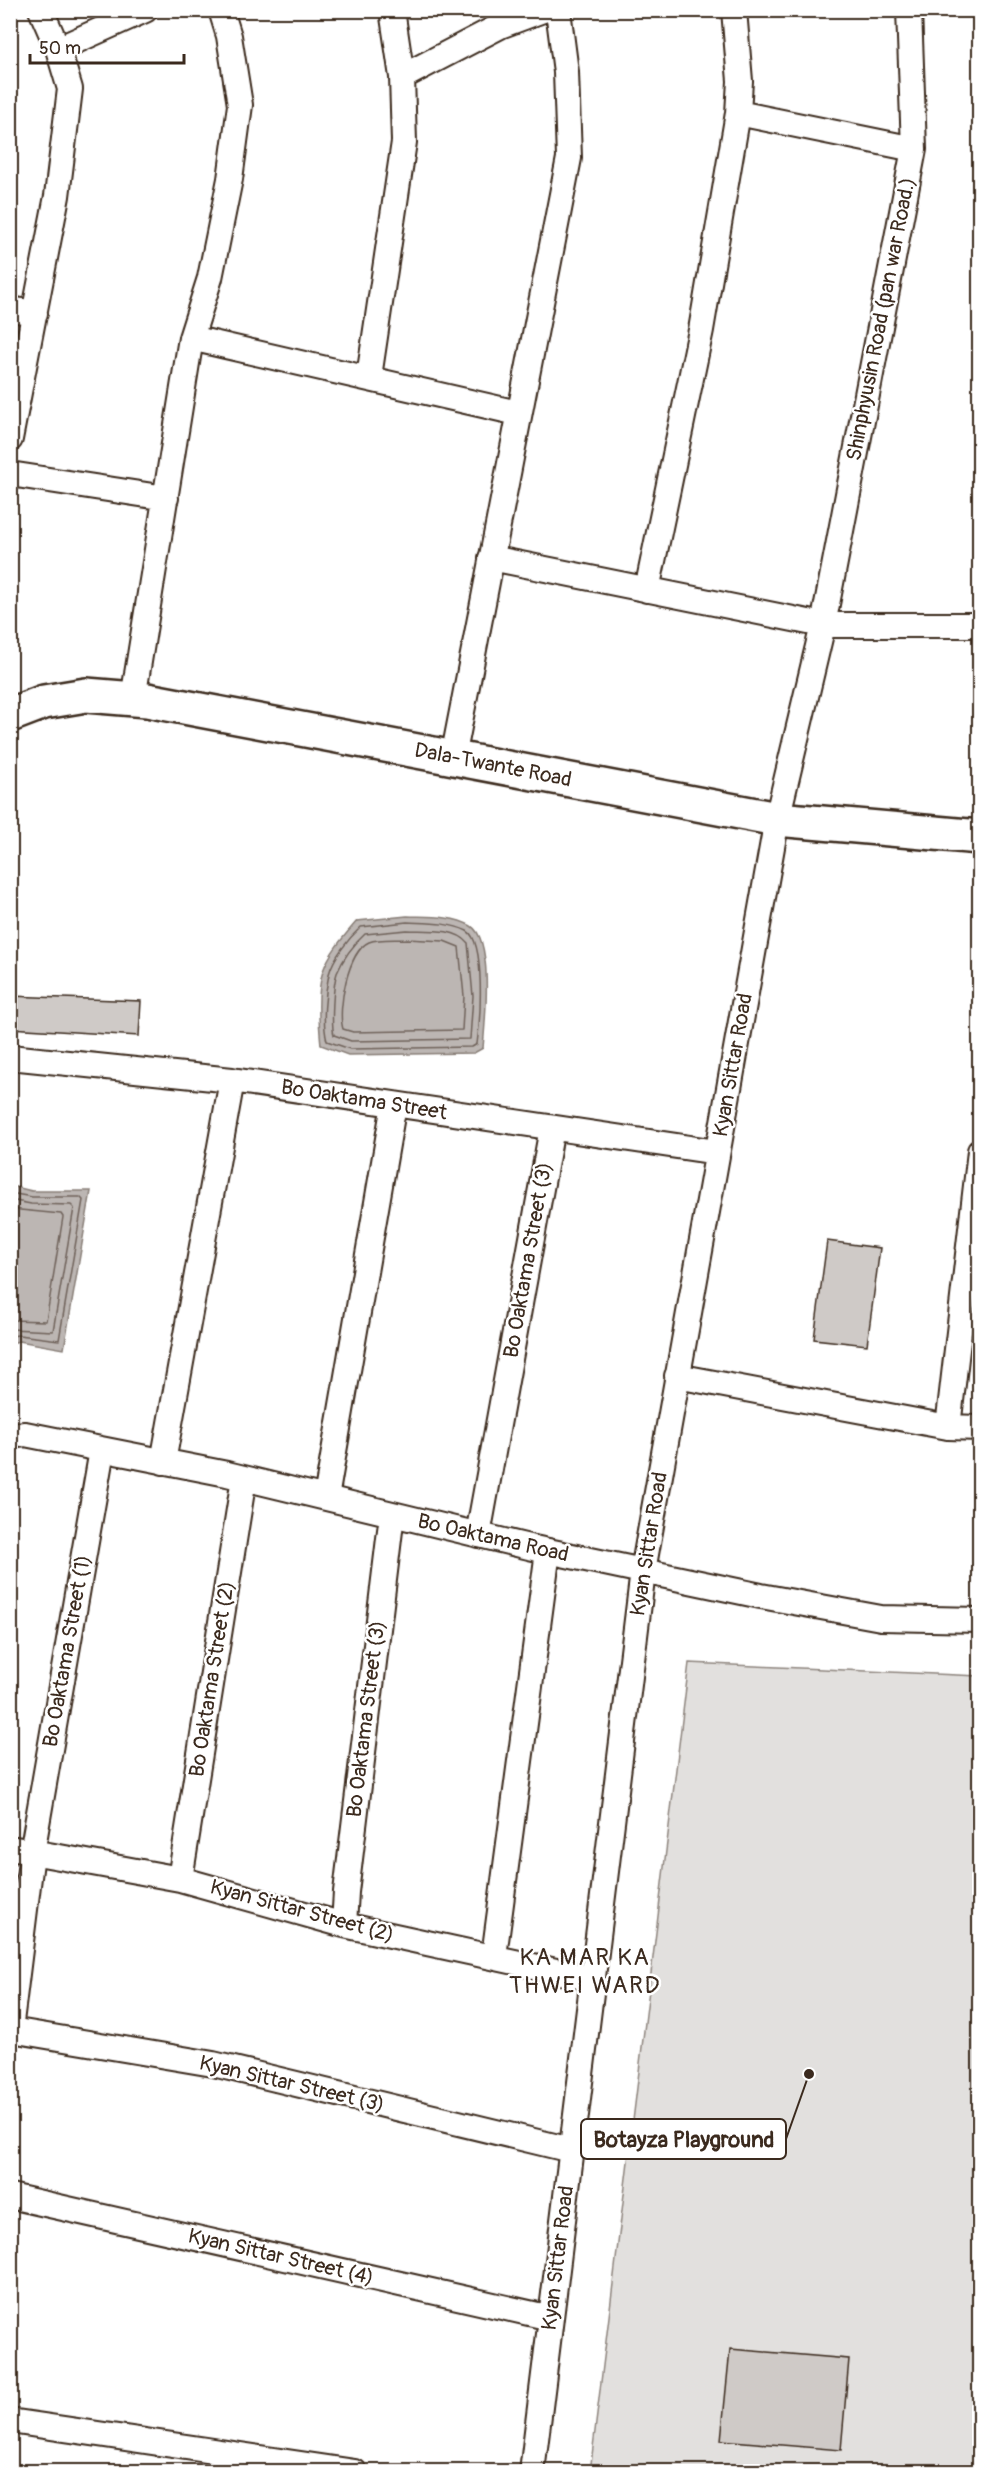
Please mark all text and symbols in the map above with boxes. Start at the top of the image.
scale bar [30,27,184,65]
text: 50 m [39,37,81,60]
street label: Shinphyusin Road (pan war Road.) [840,175,922,463]
street label: Dala-Twante Road [412,737,574,793]
street label: Kyan Sittar Road [707,991,759,1139]
street label: Bo Oaktama Street [279,1074,449,1127]
street label: Bo Oaktama Street (3) [498,1160,558,1360]
street label: Kyan Sittar Road [624,1470,674,1618]
street label: Bo Oaktama Road [415,1507,571,1569]
street label: Bo Oaktama Street (1) [37,1553,97,1749]
street label: Bo Oaktama Street (2) [183,1579,241,1779]
street label: Bo Oaktama Street (3) [341,1619,391,1819]
street label: Kyan Sittar Street (2) [207,1873,397,1949]
district label: KA MAR KA THWEI WARD [509,1943,661,2000]
street label: Kyan Sittar Street (3) [197,2050,387,2118]
callout: Botayza Playground [581,2119,786,2159]
text: Botayza Playground [594,2126,774,2154]
street label: Kyan Sittar Road [536,2184,580,2332]
street label: Kyan Sittar Street (4) [186,2223,376,2291]

